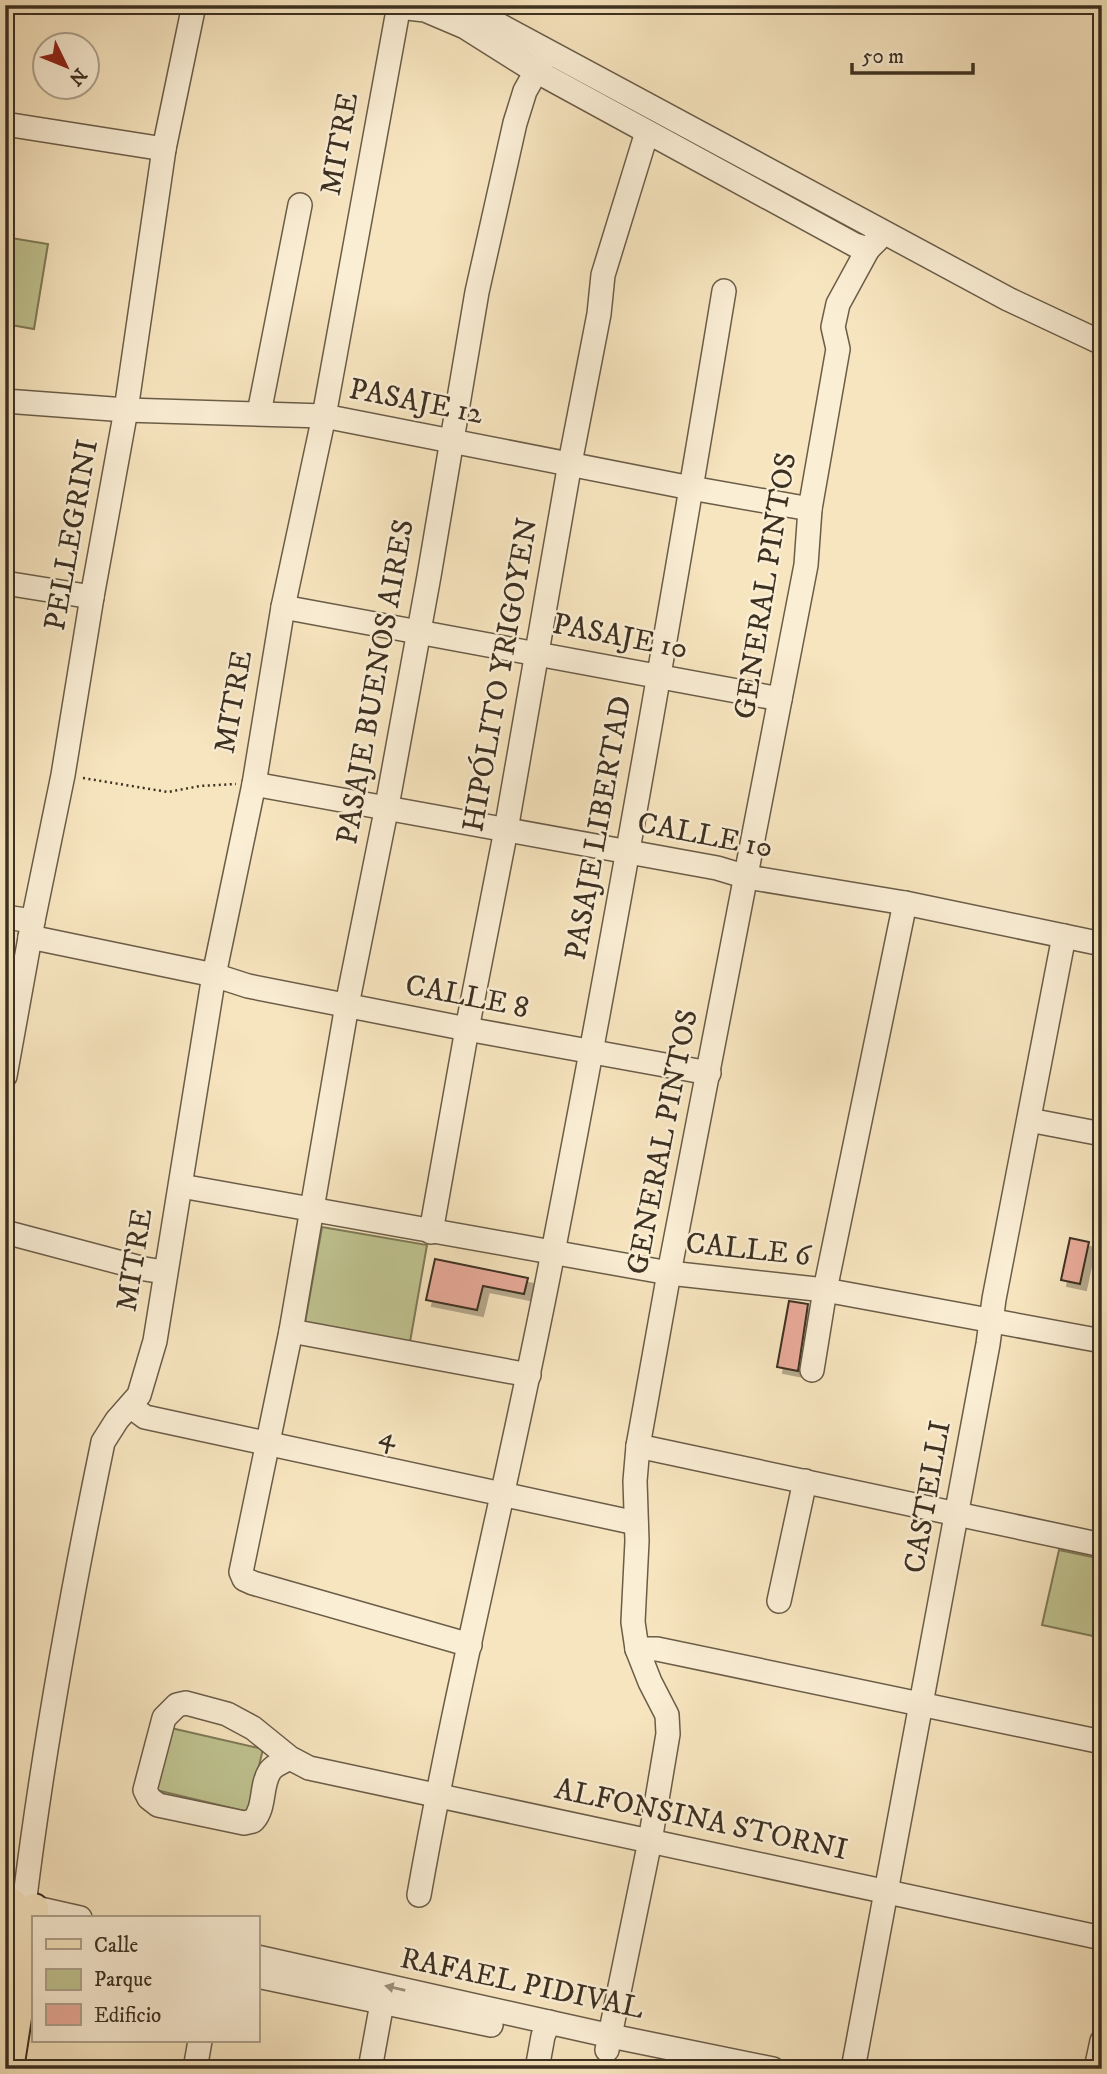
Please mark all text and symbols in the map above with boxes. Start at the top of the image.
north arrow [32,32,102,102]
scale bar [852,32,972,76]
text: 50 m [862,44,904,70]
text: N [63,63,91,90]
street label: MITRE [313,90,367,198]
street label: PASAJE 12 [346,371,486,433]
street label: PELLEGRINI [37,437,107,633]
street label: GENERAL PINTOS [727,450,805,722]
street label: HIPÓLITO YRIGOYEN [453,515,547,835]
street label: PASAJE BUENOS AIRES [329,517,423,847]
street label: PASAJE 10 [549,606,691,668]
street label: MITRE [207,648,261,756]
street label: PASAJE LIBERTAD [558,693,640,963]
street label: CALLE 10 [634,805,776,867]
street label: CALLE 8 [402,967,532,1027]
street label: GENERAL PINTOS [619,1006,707,1278]
street label: MITRE [109,1206,161,1314]
street label: CALLE 6 [684,1225,814,1275]
street label: 4 [376,1417,401,1457]
street label: CASTELLI [896,1418,960,1576]
street label: ALFONSINA STORNI [551,1771,851,1869]
legend [32,1916,259,2042]
text: Calle [94,1933,138,1959]
street label: RAFAEL PIDIVAL [397,1940,647,2028]
text: Parque [94,1967,152,1993]
one-way arrow [384,1982,406,1993]
text: Edificio [94,2003,161,2029]

